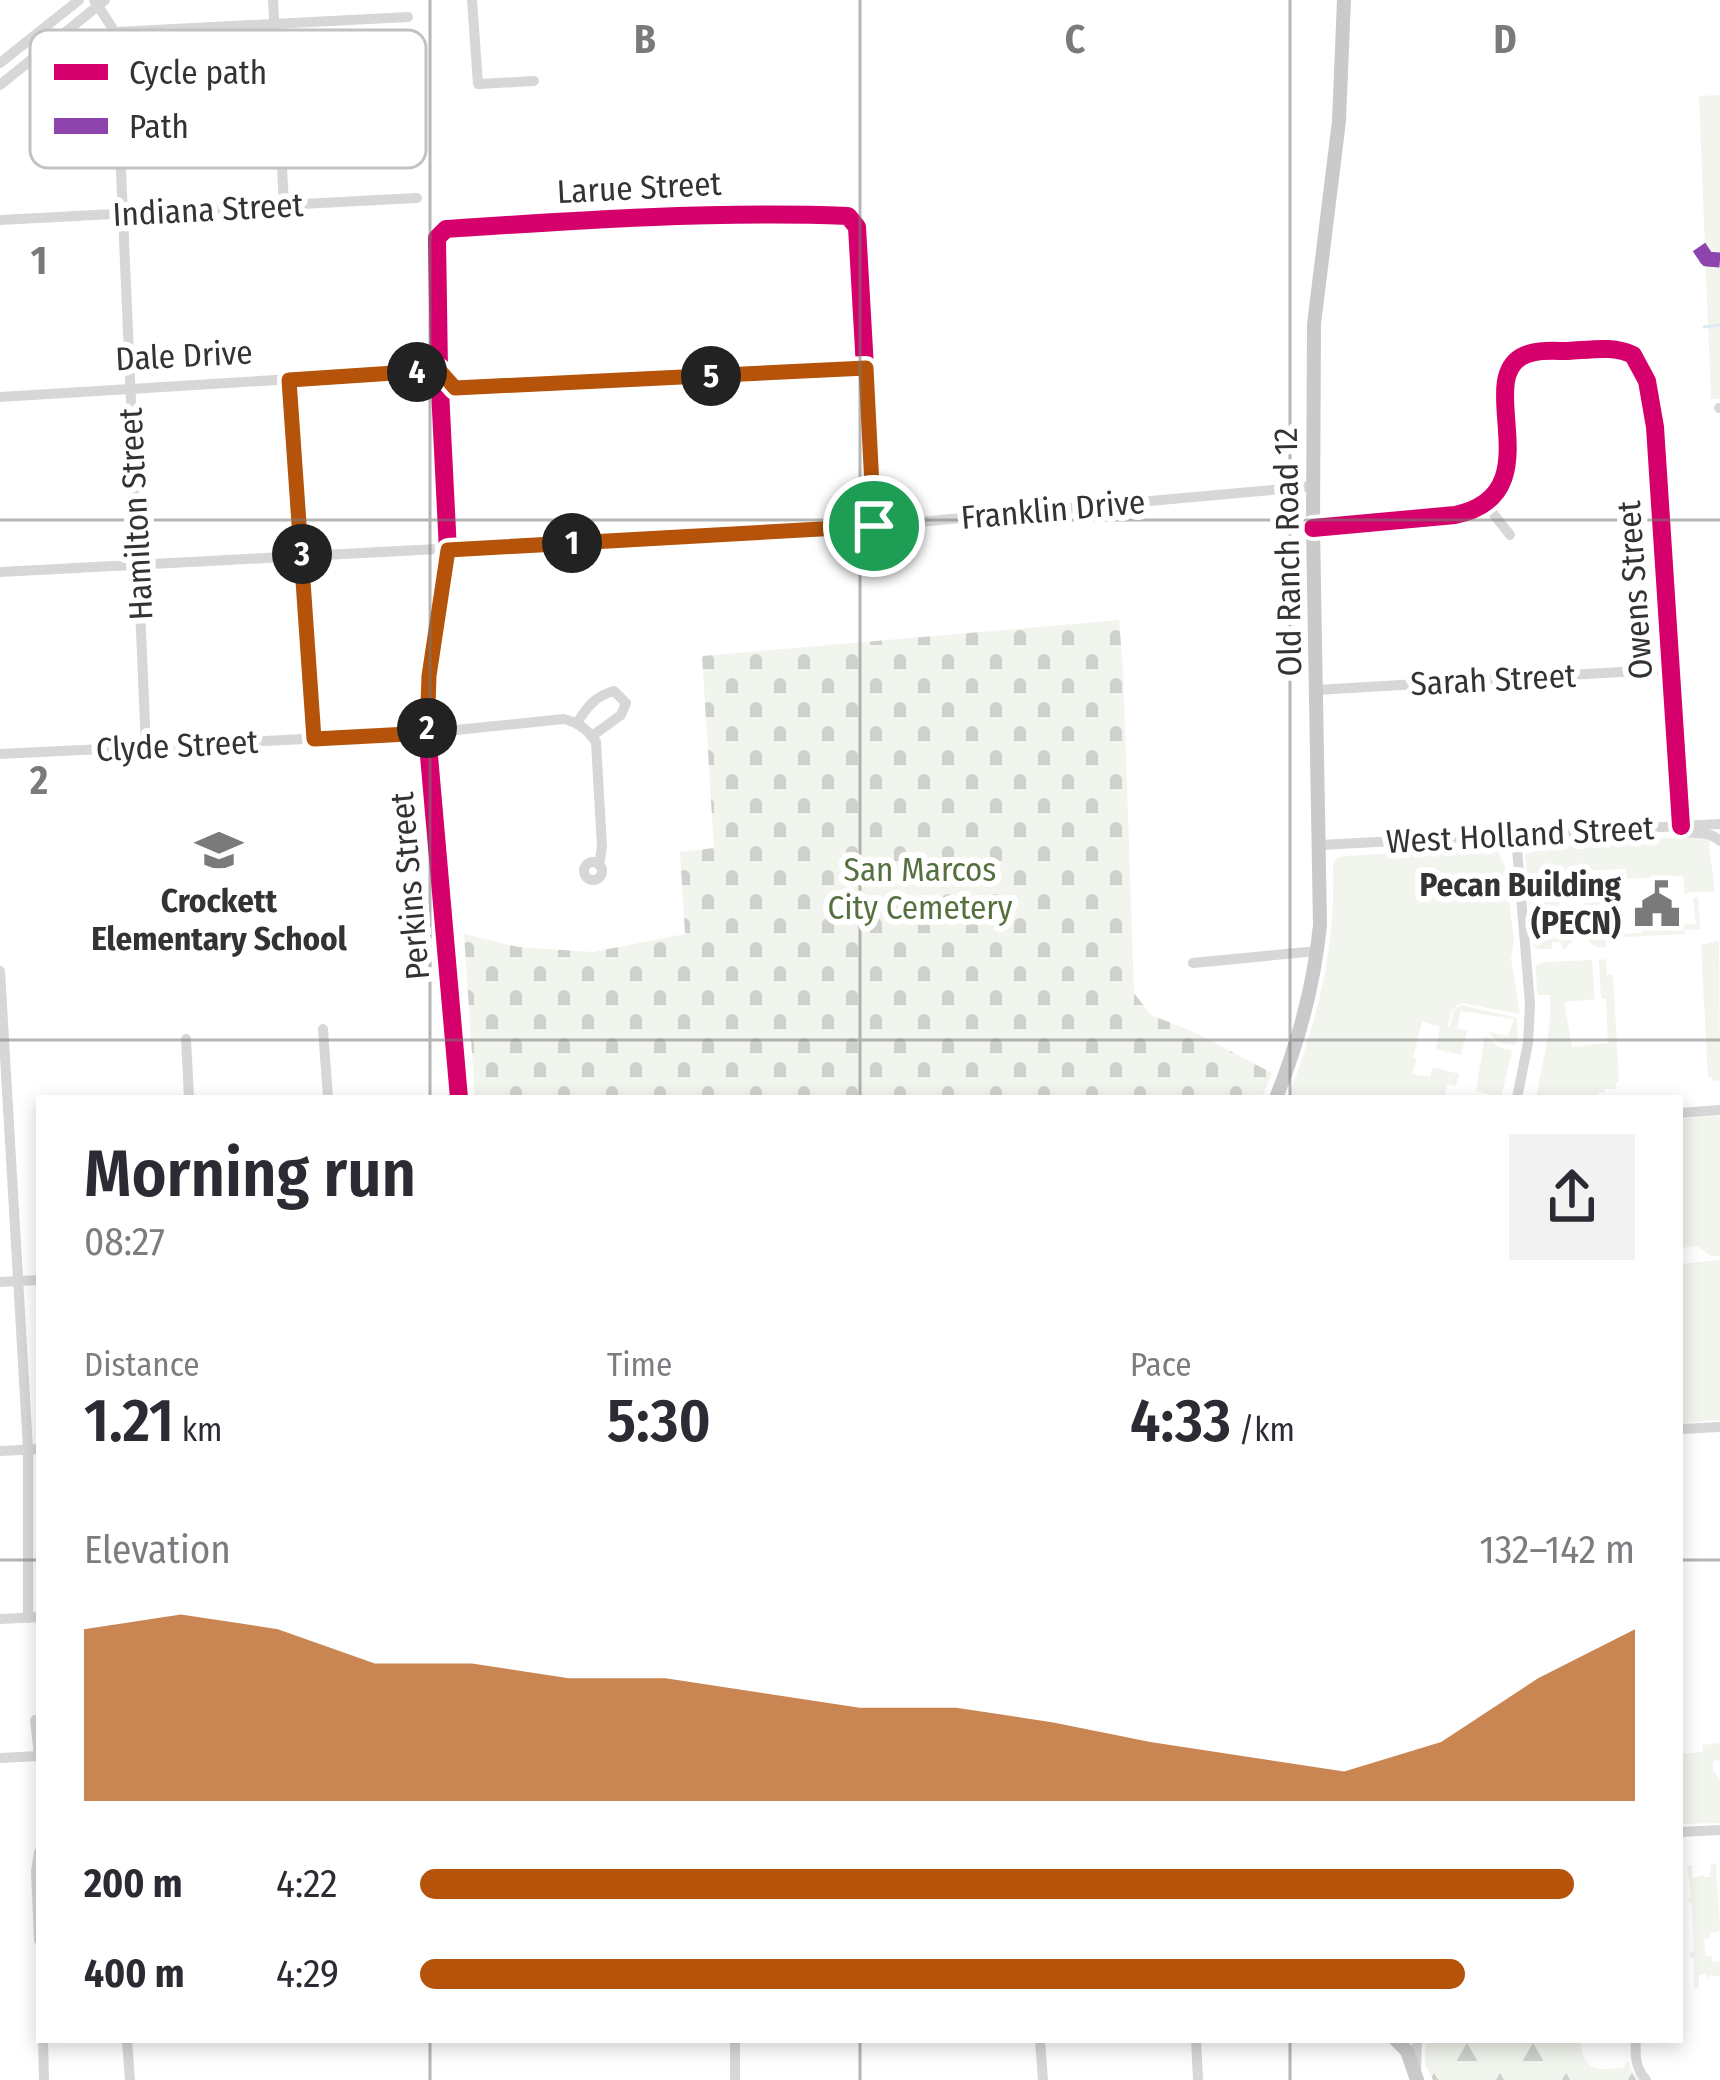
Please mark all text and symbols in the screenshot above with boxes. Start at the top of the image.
text: B [634,17,656,63]
text: C [1065,17,1086,63]
text: D [1493,17,1517,63]
legend [30,30,426,168]
text: Cycle path [129,53,267,93]
text: Path [129,107,189,147]
street label: Larue Street [556,164,722,212]
street label: Indiana Street [112,185,304,235]
text: 1 [31,238,47,284]
street label: Dale Drive [114,332,254,380]
pin: 4 [387,342,447,402]
pin: 5 [681,346,741,406]
text: 4 [409,352,425,392]
text: 5 [703,356,719,396]
street label: Hamilton Street [110,407,162,621]
street label: Old Ranch Road 12 [1266,427,1310,677]
pin [823,475,925,577]
street label: Franklin Drive [959,482,1147,538]
icon: arrive [841,493,907,559]
street label: Owens Street [1609,499,1661,681]
pin: 1 [542,513,602,573]
text: 1 [565,523,579,563]
pin: 3 [272,524,332,584]
text: 3 [294,534,310,574]
street label: Sarah Street [1409,656,1577,704]
pin: 2 [397,698,457,758]
text: 2 [419,708,435,748]
street label: Clyde Street [95,722,259,770]
text: 2 [29,758,48,804]
street label: Perkins Street [382,790,438,981]
street label: West Holland Street [1385,808,1655,862]
school or university icon: Crockett Elementary School [194,825,244,875]
park label: San Marcos City Cemetery [827,850,1013,928]
place label: Pecan Building (PECN) [1420,865,1622,943]
public building icon: Pecan Building (PECN) [1632,879,1682,929]
place label: Crockett Elementary School [91,881,348,959]
text: Morning run [84,1134,416,1213]
button: share [1509,1134,1635,1260]
text: 08:27 [84,1219,165,1265]
text: Distance [84,1345,200,1385]
text: Time [607,1345,672,1385]
text: Pace [1130,1345,1192,1385]
text: 1.21 [84,1385,174,1457]
text: 5:30 [607,1385,711,1457]
text: 4:33 [1130,1385,1231,1457]
text: km [174,1410,222,1450]
text: /km [1231,1410,1295,1450]
text: Elevation [84,1527,231,1573]
text: 132–142 m [1480,1527,1635,1573]
text: 200 m [84,1861,183,1907]
text: 4:22 [276,1861,338,1907]
text: 400 m [84,1951,185,1997]
text: 4:29 [276,1951,339,1997]

